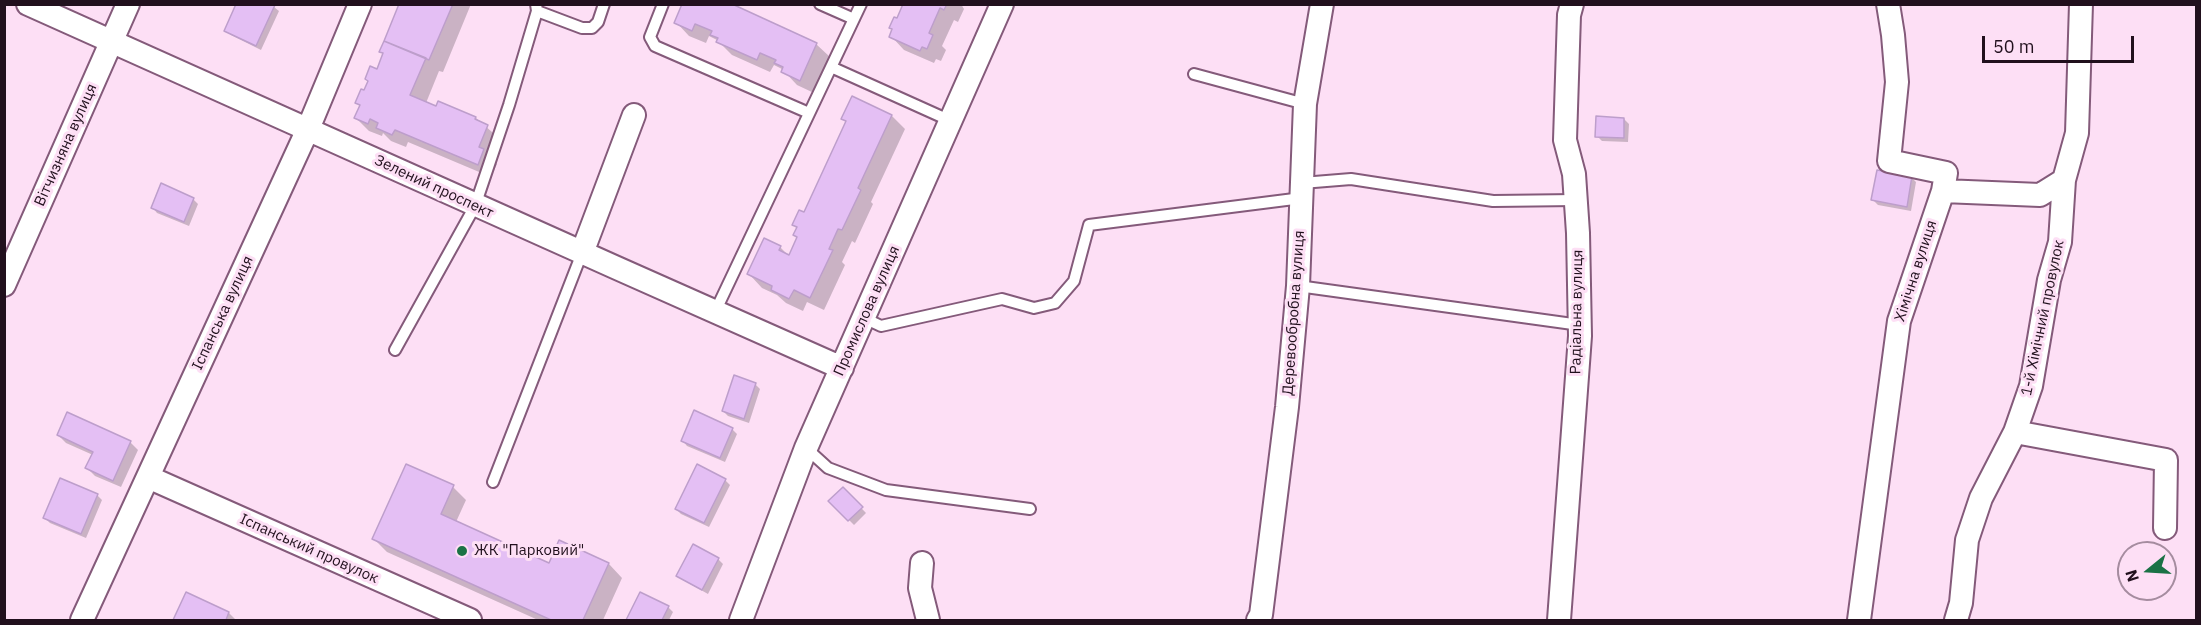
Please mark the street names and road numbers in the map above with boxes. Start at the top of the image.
street label: Вітчизняна вулиця [31,81,101,209]
street label: Зелений проспект [372,152,496,222]
street label: Хімічна вулиця [1891,218,1941,324]
street label: Деревообробна вулиця [1279,230,1309,396]
street label: 1-й Хімічний провулок [2018,238,2068,398]
street label: Промислова вулиця [830,243,904,379]
street label: Радіальна вулиця [1567,250,1587,374]
street label: Іспанська вулиця [189,253,257,373]
street label: Іспанський провулок [237,510,381,588]

